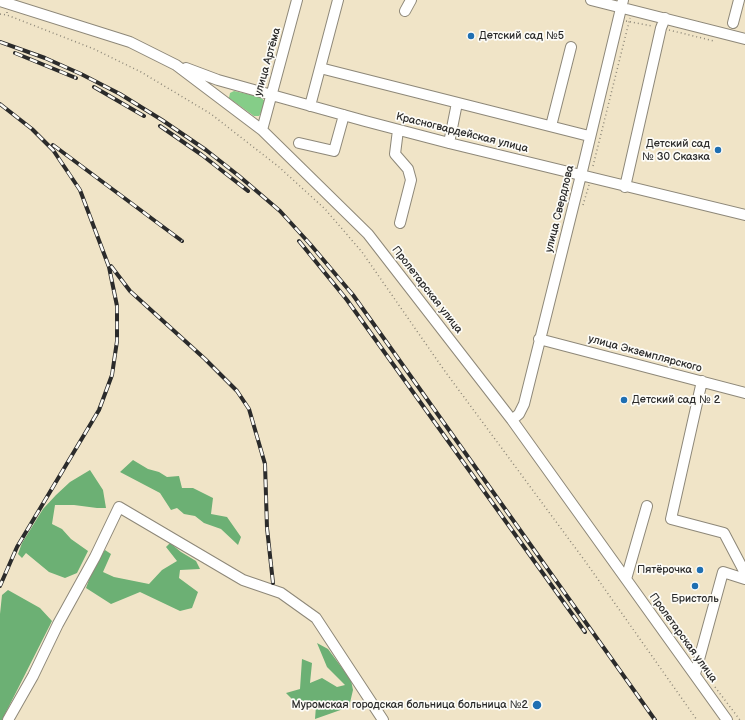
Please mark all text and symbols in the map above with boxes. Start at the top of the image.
street label: улица Артёма [252,26,284,98]
place label: Детский сад №5 [479,29,564,43]
marker: Детский сад №5 [466,31,476,41]
street label: Красногвардейская улица [395,110,529,156]
place label: Детский сад № 30 Сказка [642,137,710,163]
marker: Детский сад № 30 Сказка [713,145,723,155]
street label: улица Свердлова [543,164,577,254]
street label: Пролетарская улица [389,244,465,336]
street label: улица Экземплярского [587,332,703,376]
place label: Детский сад № 2 [632,393,720,407]
marker: Детский сад № 2 [619,395,629,405]
place label: Пятёрочка [637,563,692,577]
marker: Пятёрочка [695,565,705,575]
marker: Бристоль [690,581,700,591]
street label: Пролетарская улица [646,591,720,685]
place label: Бристоль [671,592,719,606]
place label: Муромская городская больница больница №2 [292,698,528,712]
marker: Муромская городская больница больница №2 [531,699,543,711]

